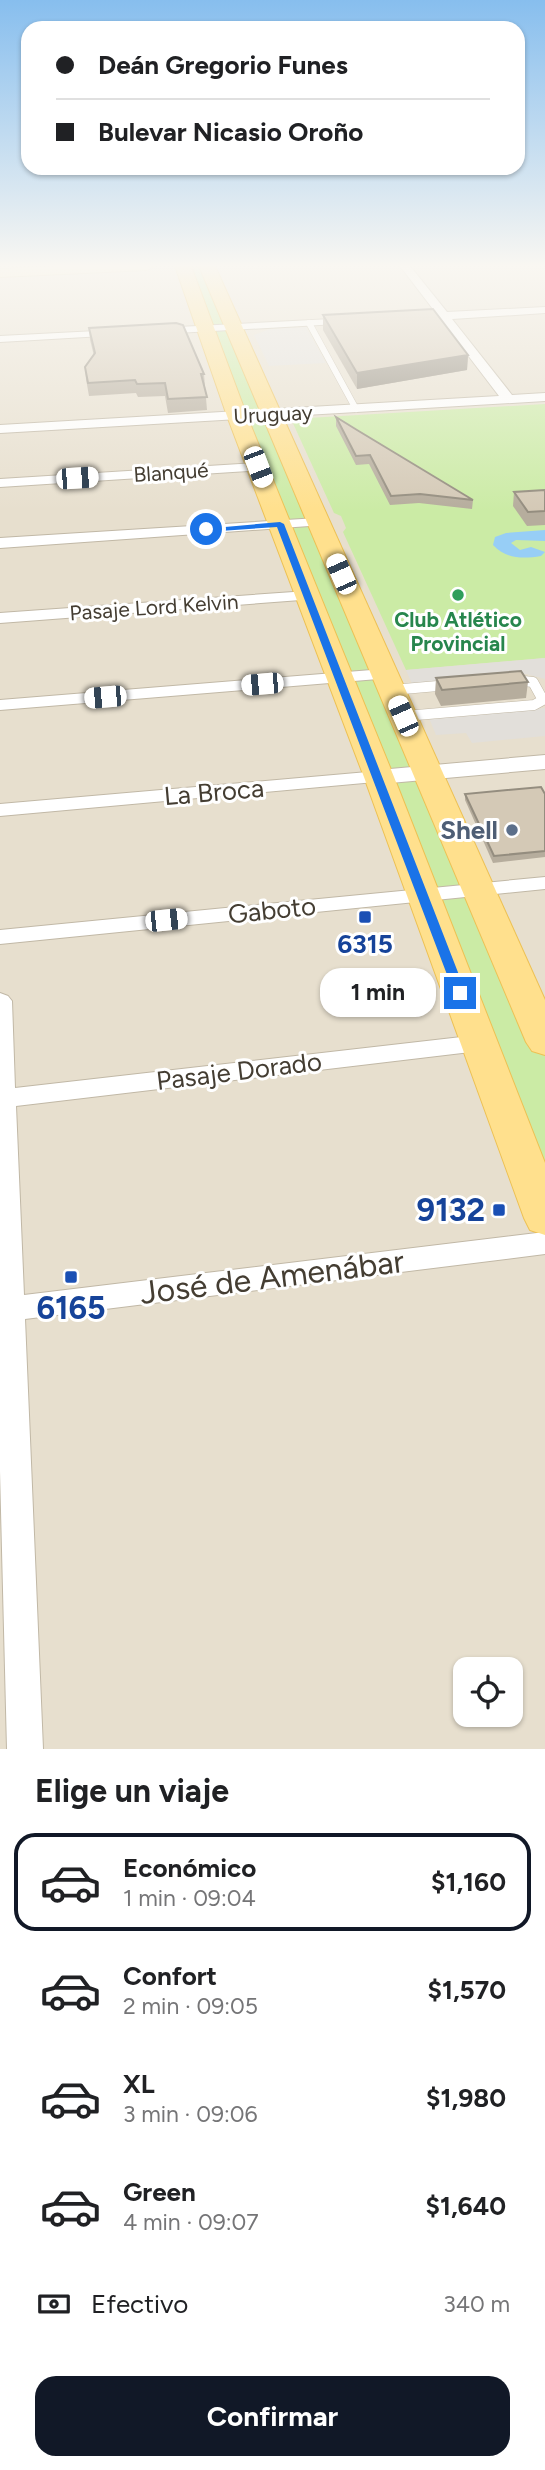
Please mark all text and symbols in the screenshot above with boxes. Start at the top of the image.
text: Deán Gregorio Funes [98,49,348,81]
text: Bulevar Nicasio Oroño [98,116,363,148]
street label: Uruguay [233,399,313,429]
car [241,444,276,490]
street label: Blanqué [133,457,209,487]
car [56,466,99,490]
route start [190,513,222,545]
car [323,551,360,597]
marker: Club Atlético Provincial [450,587,466,603]
street label: Pasaje Lord Kelvin [69,589,239,625]
place label: Club Atlético Provincial [394,607,522,656]
car [241,672,284,696]
car [84,685,127,709]
car [385,693,422,739]
street label: La Broca [163,772,265,812]
place label: Shell [440,814,498,846]
marker: Shell [504,822,520,838]
street label: Gaboto [226,889,318,931]
car [145,907,188,933]
marker: 6315 [357,909,373,925]
place label: 6315 [337,928,393,960]
callout: 1 min [320,968,435,1018]
route end [444,977,476,1009]
text: 1 min [351,978,405,1006]
street label: Pasaje Dorado [154,1045,324,1097]
place label: 9132 [417,1191,485,1229]
marker: 9132 [491,1202,507,1218]
street label: José de Amenábar [138,1242,406,1312]
marker: 6165 [63,1269,79,1285]
place label: 6165 [36,1289,106,1327]
map controls [453,1657,523,1727]
button: locate [453,1657,523,1727]
text: Elige un viaje [35,1772,229,1810]
icon: car [39,1851,102,1914]
text: Económico [123,1852,256,1884]
text: $1,160 [431,1866,506,1898]
text: 1 min · 09:04 [123,1884,256,1912]
icon: car [39,1959,102,2022]
text: Confort [123,1960,217,1992]
text: $1,570 [428,1974,506,2006]
text: 2 min · 09:05 [123,1992,258,2020]
icon: car [39,2067,102,2130]
text: XL [123,2068,155,2100]
text: $1,980 [426,2082,506,2114]
text: 3 min · 09:06 [123,2100,257,2128]
icon: car [39,2175,102,2238]
text: Green [123,2176,196,2208]
text: $1,640 [426,2190,506,2222]
text: 4 min · 09:07 [123,2208,259,2236]
icon: cash [35,2285,73,2323]
text: Efectivo [91,2288,188,2320]
text: 340 m [443,2290,510,2318]
button: Confirmar [35,2376,510,2456]

